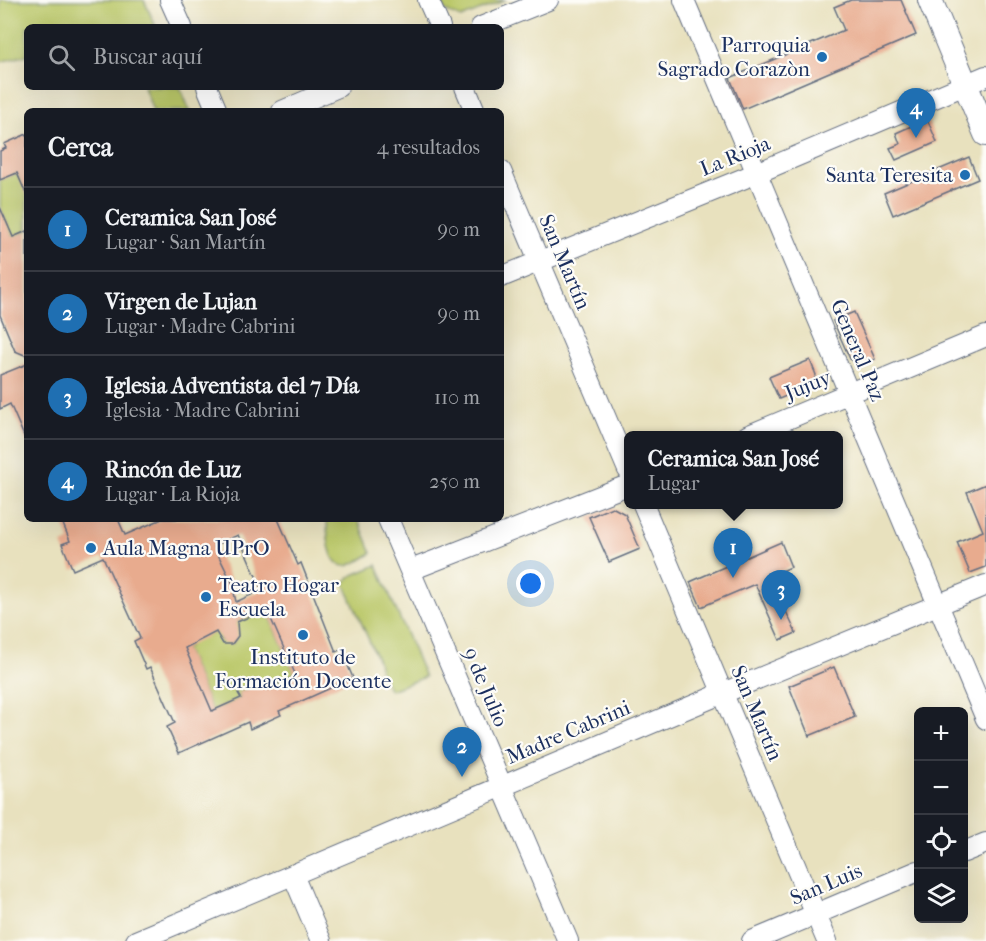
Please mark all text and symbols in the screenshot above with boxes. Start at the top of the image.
search box [24,24,504,90]
place label: Parroquia Sagrado Corazòn [658,33,810,81]
icon: search [45,41,78,74]
text: Buscar aquí [93,44,202,70]
marker: Parroquia Sagrado Corazòn [815,50,829,64]
pin: 4 [896,88,936,138]
street label: La Rioja [696,131,774,181]
text: Cerca [48,132,113,163]
text: 4 resultados [377,136,480,159]
place label: Santa Teresita [826,163,953,187]
marker: Santa Teresita [958,168,972,182]
text: Ceramica San José [105,205,276,231]
street label: San Martín [534,211,596,313]
text: 1 [64,218,71,241]
text: 90 m [438,218,480,241]
text: Lugar · San Martín [105,231,266,254]
text: Virgen de Lujan [105,289,257,315]
street label: General Paz [826,296,890,404]
text: 2 [62,302,73,325]
text: 90 m [438,302,480,325]
text: Lugar · Madre Cabrini [105,315,295,338]
street label: Jujuy [780,365,835,406]
text: Iglesia Adventista del 7 Día [105,373,359,399]
text: 3 [63,386,72,409]
text: 110 m [434,386,480,409]
text: Iglesia · Madre Cabrini [105,399,300,422]
popup [624,431,843,509]
text: Ceramica San José [648,446,819,472]
text: Rincón de Luz [105,457,241,483]
text: 4 [62,470,73,493]
text: 250 m [429,470,480,493]
text: Lugar [648,472,700,495]
text: Lugar · La Rioja [105,483,240,506]
pin: 1 [714,528,752,578]
place label: Aula Magna UPrO [102,536,270,560]
marker: Aula Magna UPrO [84,541,98,555]
your location [516,569,545,598]
pin: 3 [762,570,800,620]
place label: Teatro Hogar Escuela [218,573,339,621]
marker: Teatro Hogar Escuela [199,590,213,604]
marker: Instituto de Formación Docente [296,628,310,642]
street label: 9 de Julio [459,644,513,730]
place label: Instituto de Formación Docente [215,645,391,693]
street label: San Martín [726,662,788,764]
street label: Madre Cabrini [502,695,634,769]
map controls [914,707,968,923]
button: + [914,707,968,761]
pin: 2 [442,728,482,777]
button: − [914,761,968,815]
button: locate [914,815,968,869]
street label: San Luis [786,858,866,910]
button: layers [914,869,968,923]

